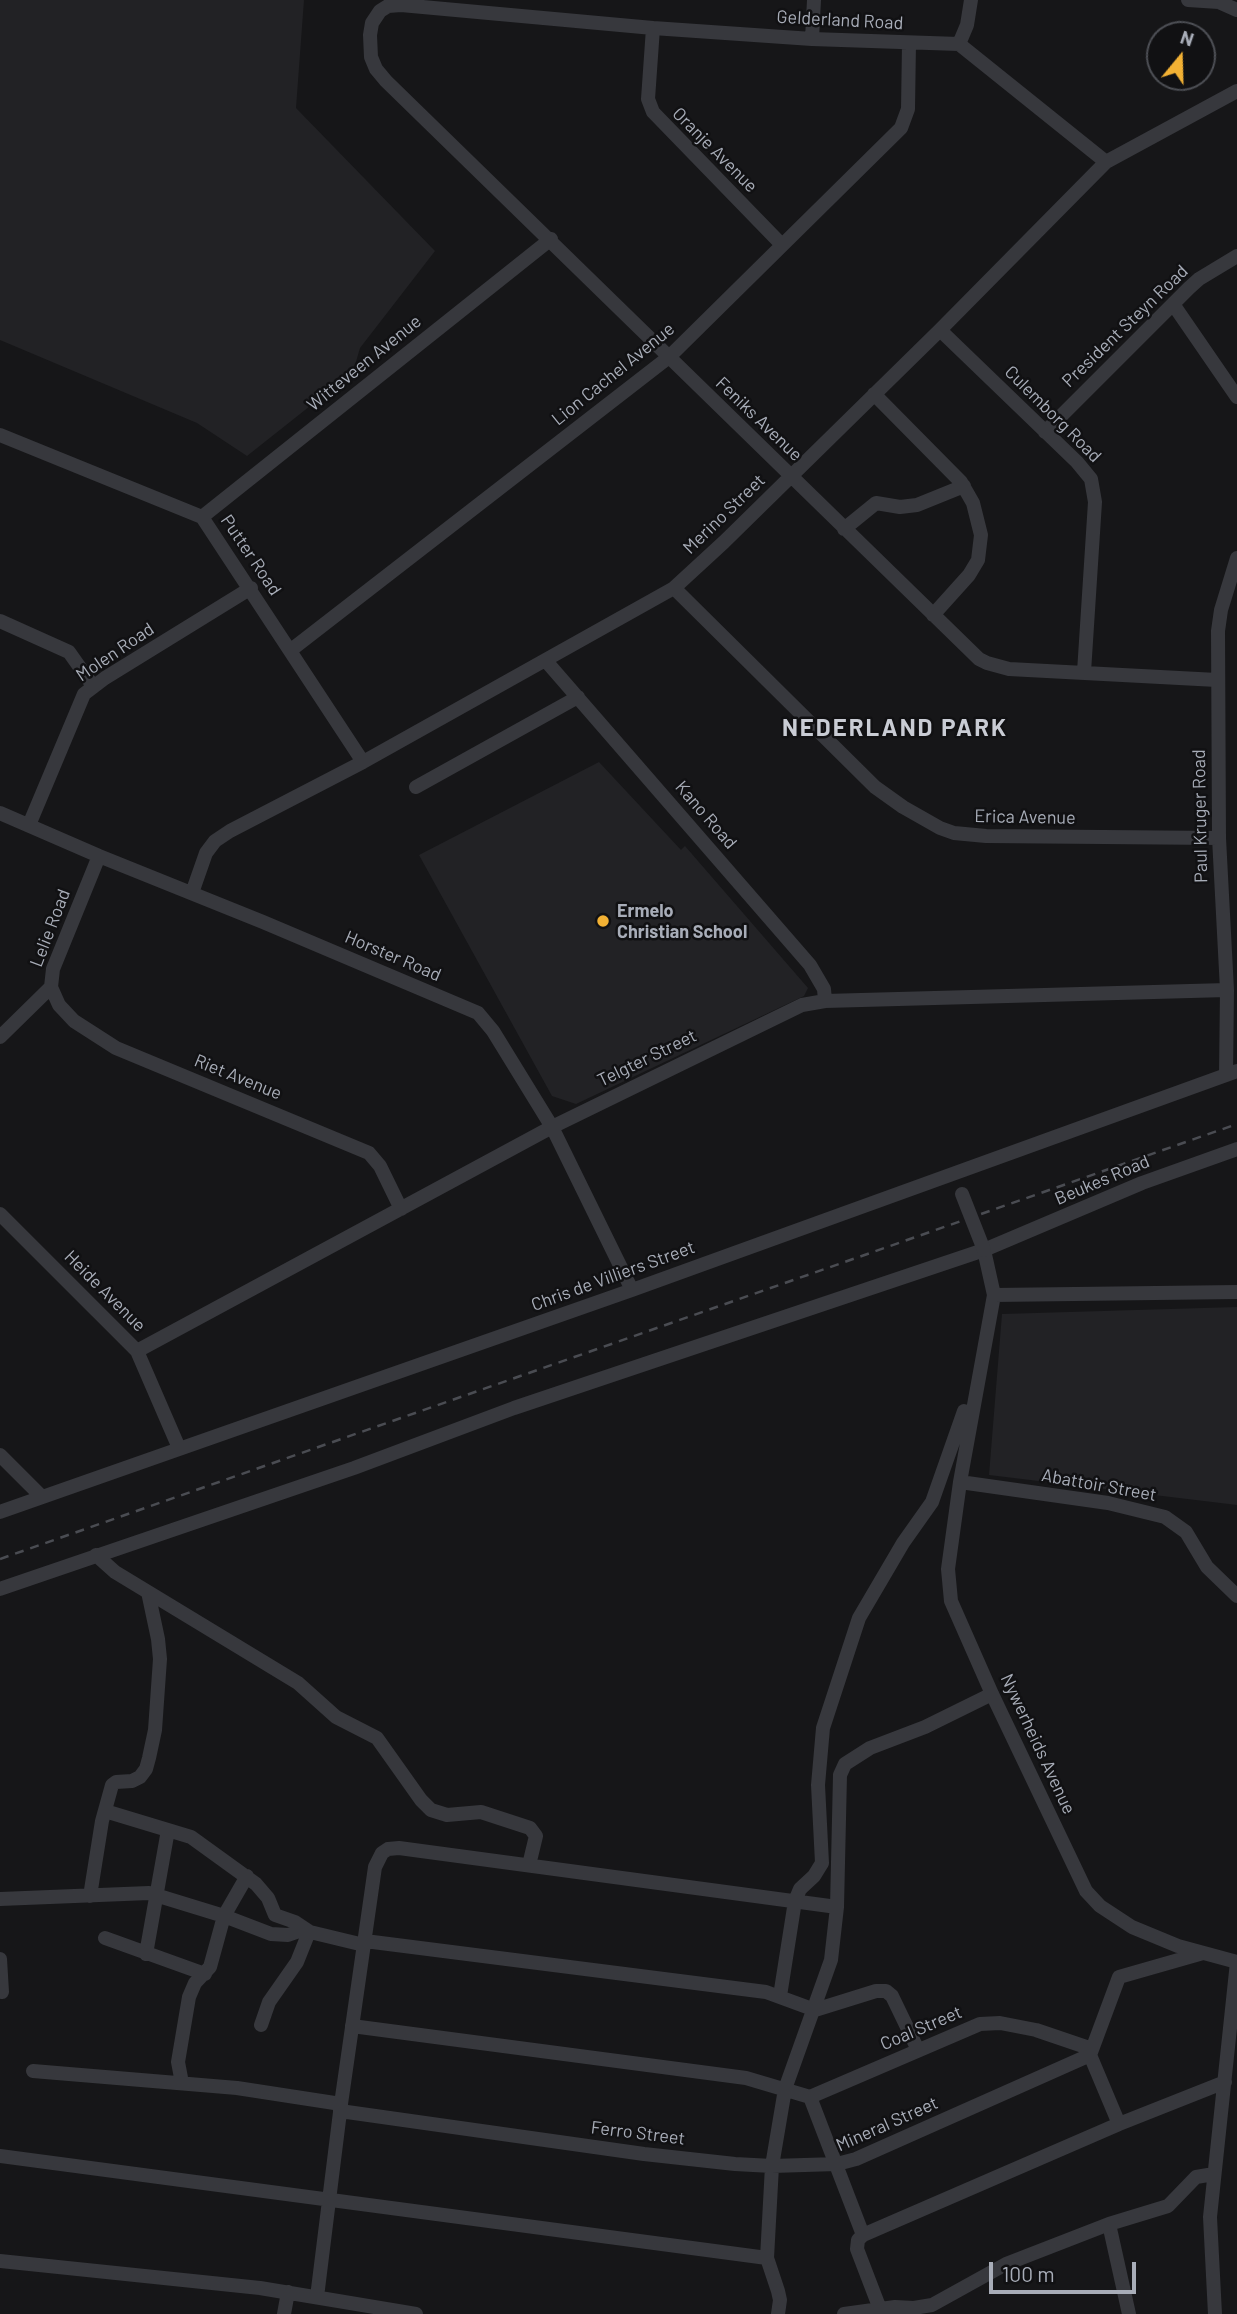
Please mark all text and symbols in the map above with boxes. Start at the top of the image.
street label: Gelderland Road [776,6,904,34]
north arrow [1146,21,1216,91]
text: N [1178,25,1197,50]
street label: Oranje Avenue [668,103,762,197]
street label: President Steyn Road [1058,260,1192,392]
street label: Witteveen Avenue [303,310,425,416]
street label: Lion Cachel Avenue [547,318,679,430]
street label: Culemborg Road [1000,361,1106,467]
street label: Feniks Avenue [711,372,807,466]
street label: Merino Street [678,470,770,558]
street label: Putter Road [216,511,286,599]
street label: Molen Road [72,618,158,686]
district label: NEDERLAND PARK [784,714,1006,742]
street label: Paul Kruger Road [1188,749,1212,883]
street label: Kano Road [671,777,741,853]
street label: Erica Avenue [974,805,1076,829]
street label: Lelie Road [25,886,75,970]
place label: Ermelo Christian School [617,900,747,942]
marker: Ermelo Christian School [595,913,611,929]
street label: Horster Road [342,926,444,986]
street label: Telgter Street [594,1025,700,1091]
street label: Riet Avenue [191,1050,285,1104]
street label: Beukes Road [1051,1150,1153,1210]
street label: Chris de Villiers Street [528,1236,698,1316]
street label: Heide Avenue [60,1246,150,1336]
street label: Abattoir Street [1040,1464,1158,1506]
street label: Nywerheids Avenue [996,1670,1080,1818]
street label: Coal Street [877,2001,965,2055]
street label: Mineral Street [833,2092,941,2156]
street label: Ferro Street [590,2117,686,2149]
scale bar [992,2248,1139,2292]
text: 100 m [1002,2261,1055,2286]

